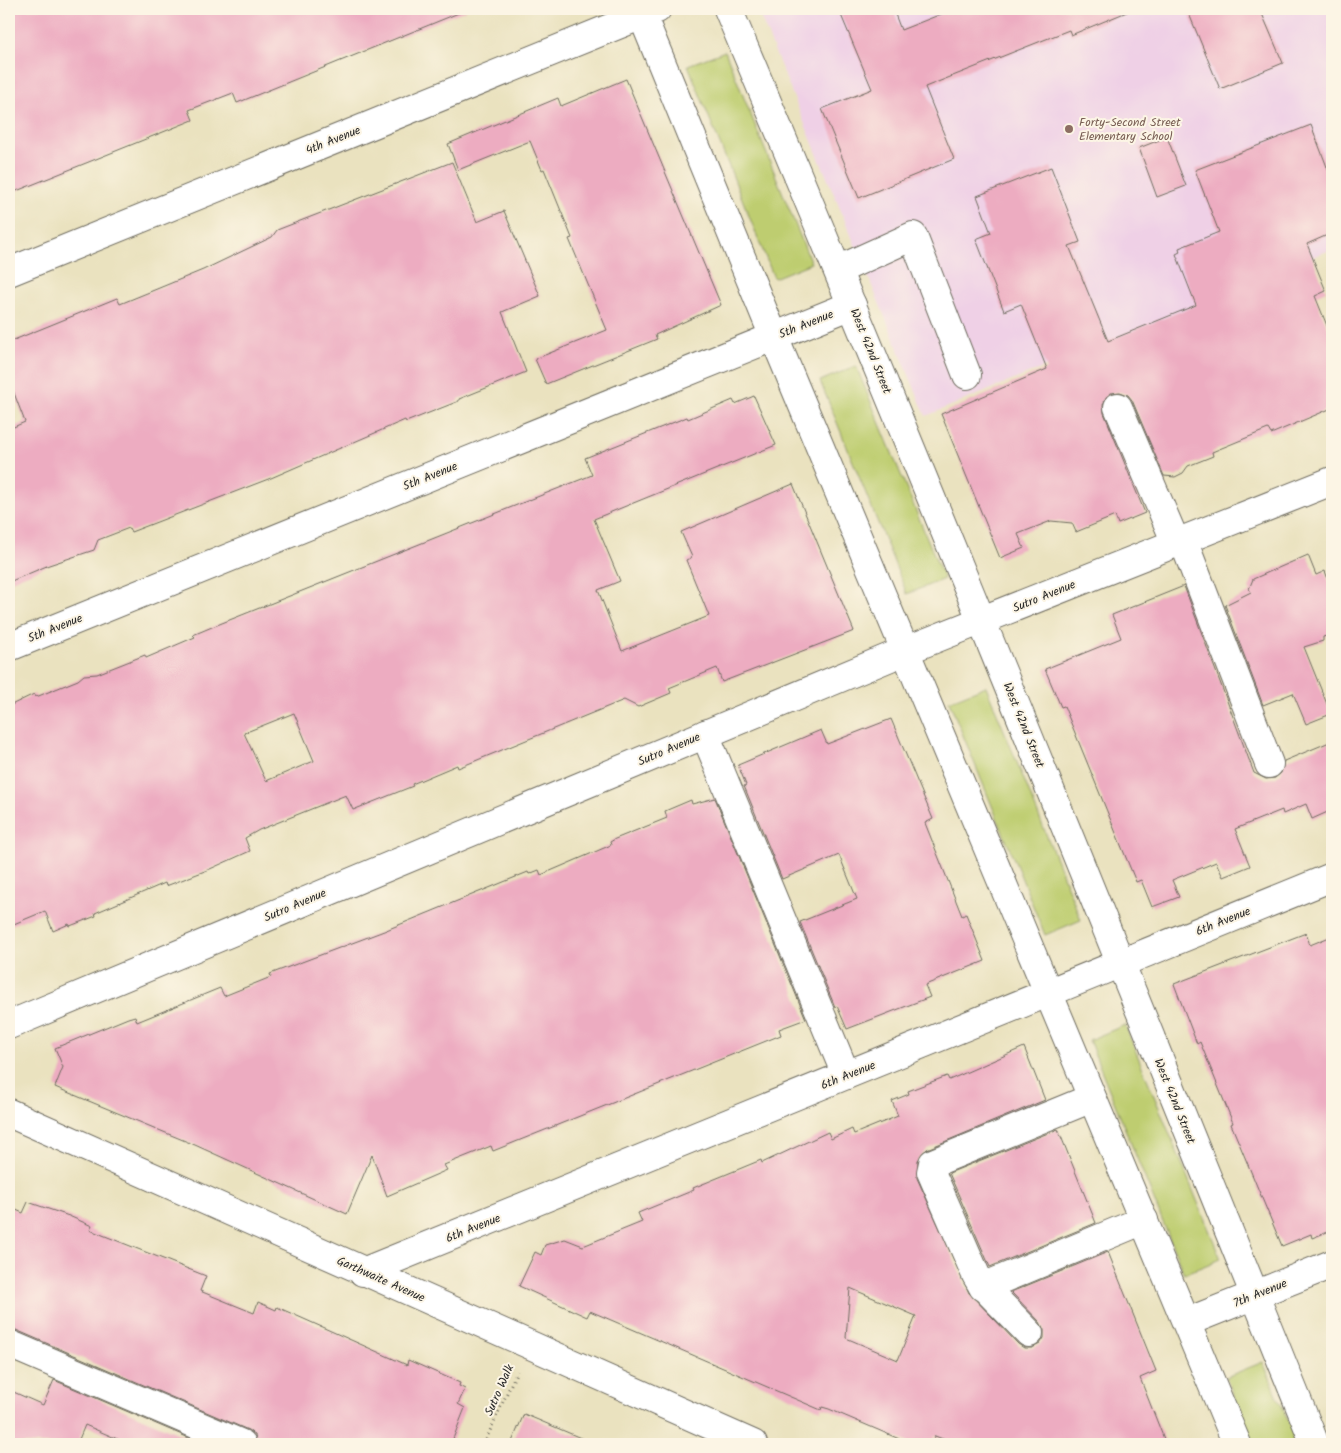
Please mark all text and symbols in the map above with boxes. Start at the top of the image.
place label: Forty-Second Street Elementary School [1079,113,1181,146]
street label: 4th Avenue [303,121,364,160]
marker: Forty-Second Street Elementary School [1063,123,1075,135]
street label: 5th Avenue [776,305,837,344]
street label: West 42nd Street [845,306,896,397]
street label: 5th Avenue [400,457,461,496]
street label: Sutro Avenue [1010,575,1079,618]
street label: 5th Avenue [25,609,86,648]
street label: West 42nd Street [998,680,1049,771]
street label: Sutro Avenue [635,728,704,771]
street label: Sutro Avenue [261,884,330,927]
street label: 6th Avenue [1193,902,1254,941]
street label: 6th Avenue [818,1056,879,1095]
street label: West 42nd Street [1149,1056,1200,1147]
street label: 6th Avenue [443,1209,504,1248]
street label: Garthwaite Avenue [334,1252,428,1308]
street label: 7th Avenue [1230,1274,1291,1313]
street label: Sutro Walk [480,1361,519,1419]

